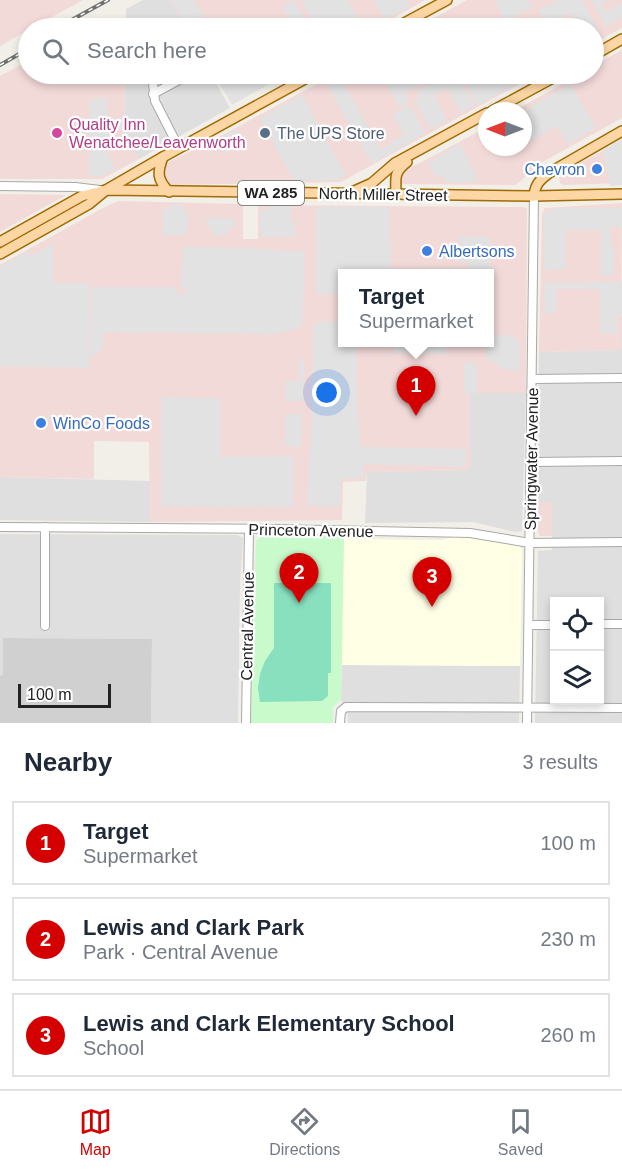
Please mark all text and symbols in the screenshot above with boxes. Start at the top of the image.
search box [18,18,604,84]
icon: search [39,35,72,68]
text: Search here [87,38,207,63]
north arrow [478,102,532,156]
place label: Quality Inn Wenatchee/Leavenworth [69,116,246,151]
place label: The UPS Store [277,125,385,142]
marker: Quality Inn Wenatchee/Leavenworth [50,126,64,140]
marker: The UPS Store [258,126,272,140]
place label: Chevron [525,161,585,178]
marker: Chevron [590,162,604,176]
road number: WA 285 [238,181,304,205]
street label: North Miller Street [318,185,448,204]
place label: Albertsons [439,243,515,260]
marker: Albertsons [420,244,434,258]
popup [338,269,494,347]
text: Target [359,284,424,309]
text: Supermarket [359,310,473,332]
pin: 1 [396,366,436,416]
your location [312,378,341,407]
street label: Springwater Avenue [522,387,541,531]
place label: WinCo Foods [53,415,150,432]
marker: WinCo Foods [34,416,48,430]
street label: Princeton Avenue [248,521,374,540]
pin: 2 [280,554,318,603]
pin: 3 [412,558,452,607]
street label: Central Avenue [238,571,257,681]
map controls [550,597,604,705]
button: locate [550,597,604,651]
button: layers [550,651,604,705]
scale bar [18,681,111,708]
text: 100 m [27,686,71,703]
text: Nearby [24,747,112,777]
text: 3 results [522,751,598,773]
text: Target [83,819,149,844]
text: 1 [40,832,51,854]
text: 100 m [540,832,596,854]
text: Supermarket [83,845,198,867]
text: Lewis and Clark Park [83,915,304,940]
text: 2 [40,928,51,950]
text: 230 m [540,928,596,950]
text: Park · Central Avenue [83,941,278,963]
text: Lewis and Clark Elementary School [83,1011,455,1036]
text: 3 [40,1024,51,1046]
text: 260 m [540,1024,596,1046]
text: School [83,1037,144,1059]
tab: Map [79,1105,112,1159]
tab: Directions [269,1105,340,1159]
tab: Saved [498,1105,543,1159]

